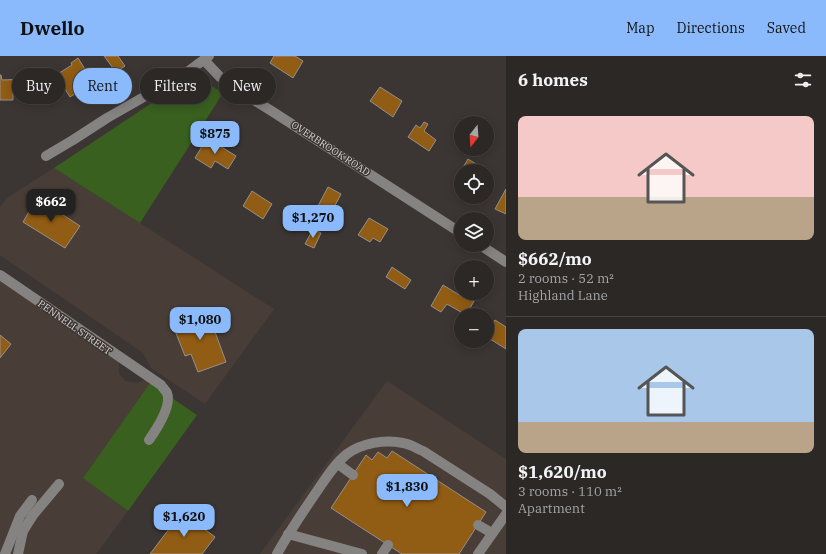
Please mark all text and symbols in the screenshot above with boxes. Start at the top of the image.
text: Dwello [20,16,85,40]
text: Map [626,19,655,37]
text: Directions [677,19,745,37]
text: Saved [767,19,806,37]
chip: Buy [12,68,65,104]
chip: Rent [73,68,132,104]
chip: Filters [140,68,211,104]
chip: New [219,68,276,104]
text: 6 homes [518,69,588,91]
icon: filters [792,69,814,91]
north arrow [454,116,494,156]
map controls [454,116,494,348]
street label: OVERBROOK ROAD [289,118,373,179]
pin: $875 [191,121,239,155]
text: $875 [199,125,231,142]
icon: home [630,142,702,214]
button: locate [454,164,494,204]
pin: $662 [27,189,75,223]
text: $662 [35,193,67,210]
pin: $1,270 [280,205,346,239]
text: $1,270 [292,209,334,226]
button: layers [454,212,494,252]
text: $662/mo [518,248,592,270]
button: + [454,260,494,300]
text: 2 rooms · 52 m² [518,270,614,287]
text: Highland Lane [518,287,608,304]
street label: PENNELL STREET [35,297,115,358]
pin: $1,080 [167,307,233,341]
button: − [454,308,494,348]
text: $1,080 [179,311,221,328]
icon: home [630,355,702,427]
text: $1,620/mo [518,461,607,483]
pin: $1,830 [374,474,440,508]
text: $1,830 [386,478,428,495]
text: 3 rooms · 110 m² [518,483,622,500]
text: Apartment [518,500,585,517]
pin: $1,620 [151,504,217,538]
text: $1,620 [163,508,205,525]

